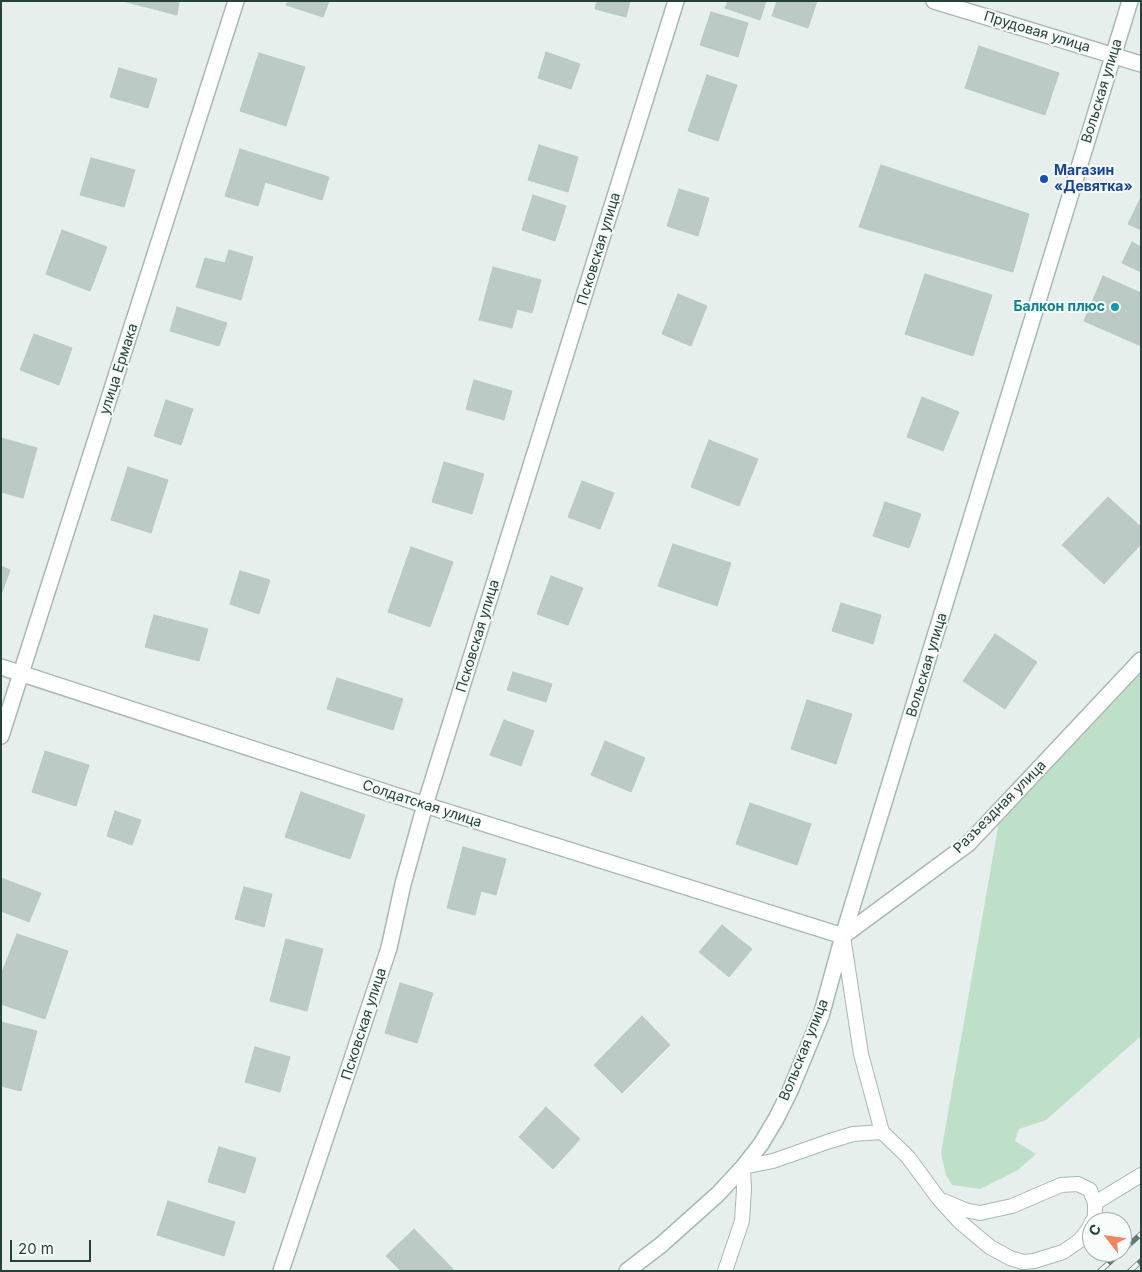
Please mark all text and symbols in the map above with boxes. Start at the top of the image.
street label: Прудовая улица [982,8,1092,56]
street label: Вольская улица [1078,37,1126,145]
place label: Магазин «Девятка» [1054,163,1133,196]
marker: Магазин «Девятка» [1038,173,1050,185]
street label: Псковская улица [574,191,624,307]
place label: Балкон плюс [1013,299,1105,315]
marker: Балкон плюс [1109,301,1121,313]
street label: улица Ермака [96,321,142,417]
street label: Псковская улица [453,578,503,694]
street label: Вольская улица [903,611,951,719]
street label: Разъездная улица [950,757,1050,857]
street label: Солдатская улица [360,777,484,831]
street label: Псковская улица [338,966,390,1082]
street label: Вольская улица [776,997,832,1103]
north arrow [1082,1212,1132,1262]
text: С [1084,1221,1104,1238]
scale bar [12,1230,94,1262]
text: 20 m [18,1239,54,1258]

